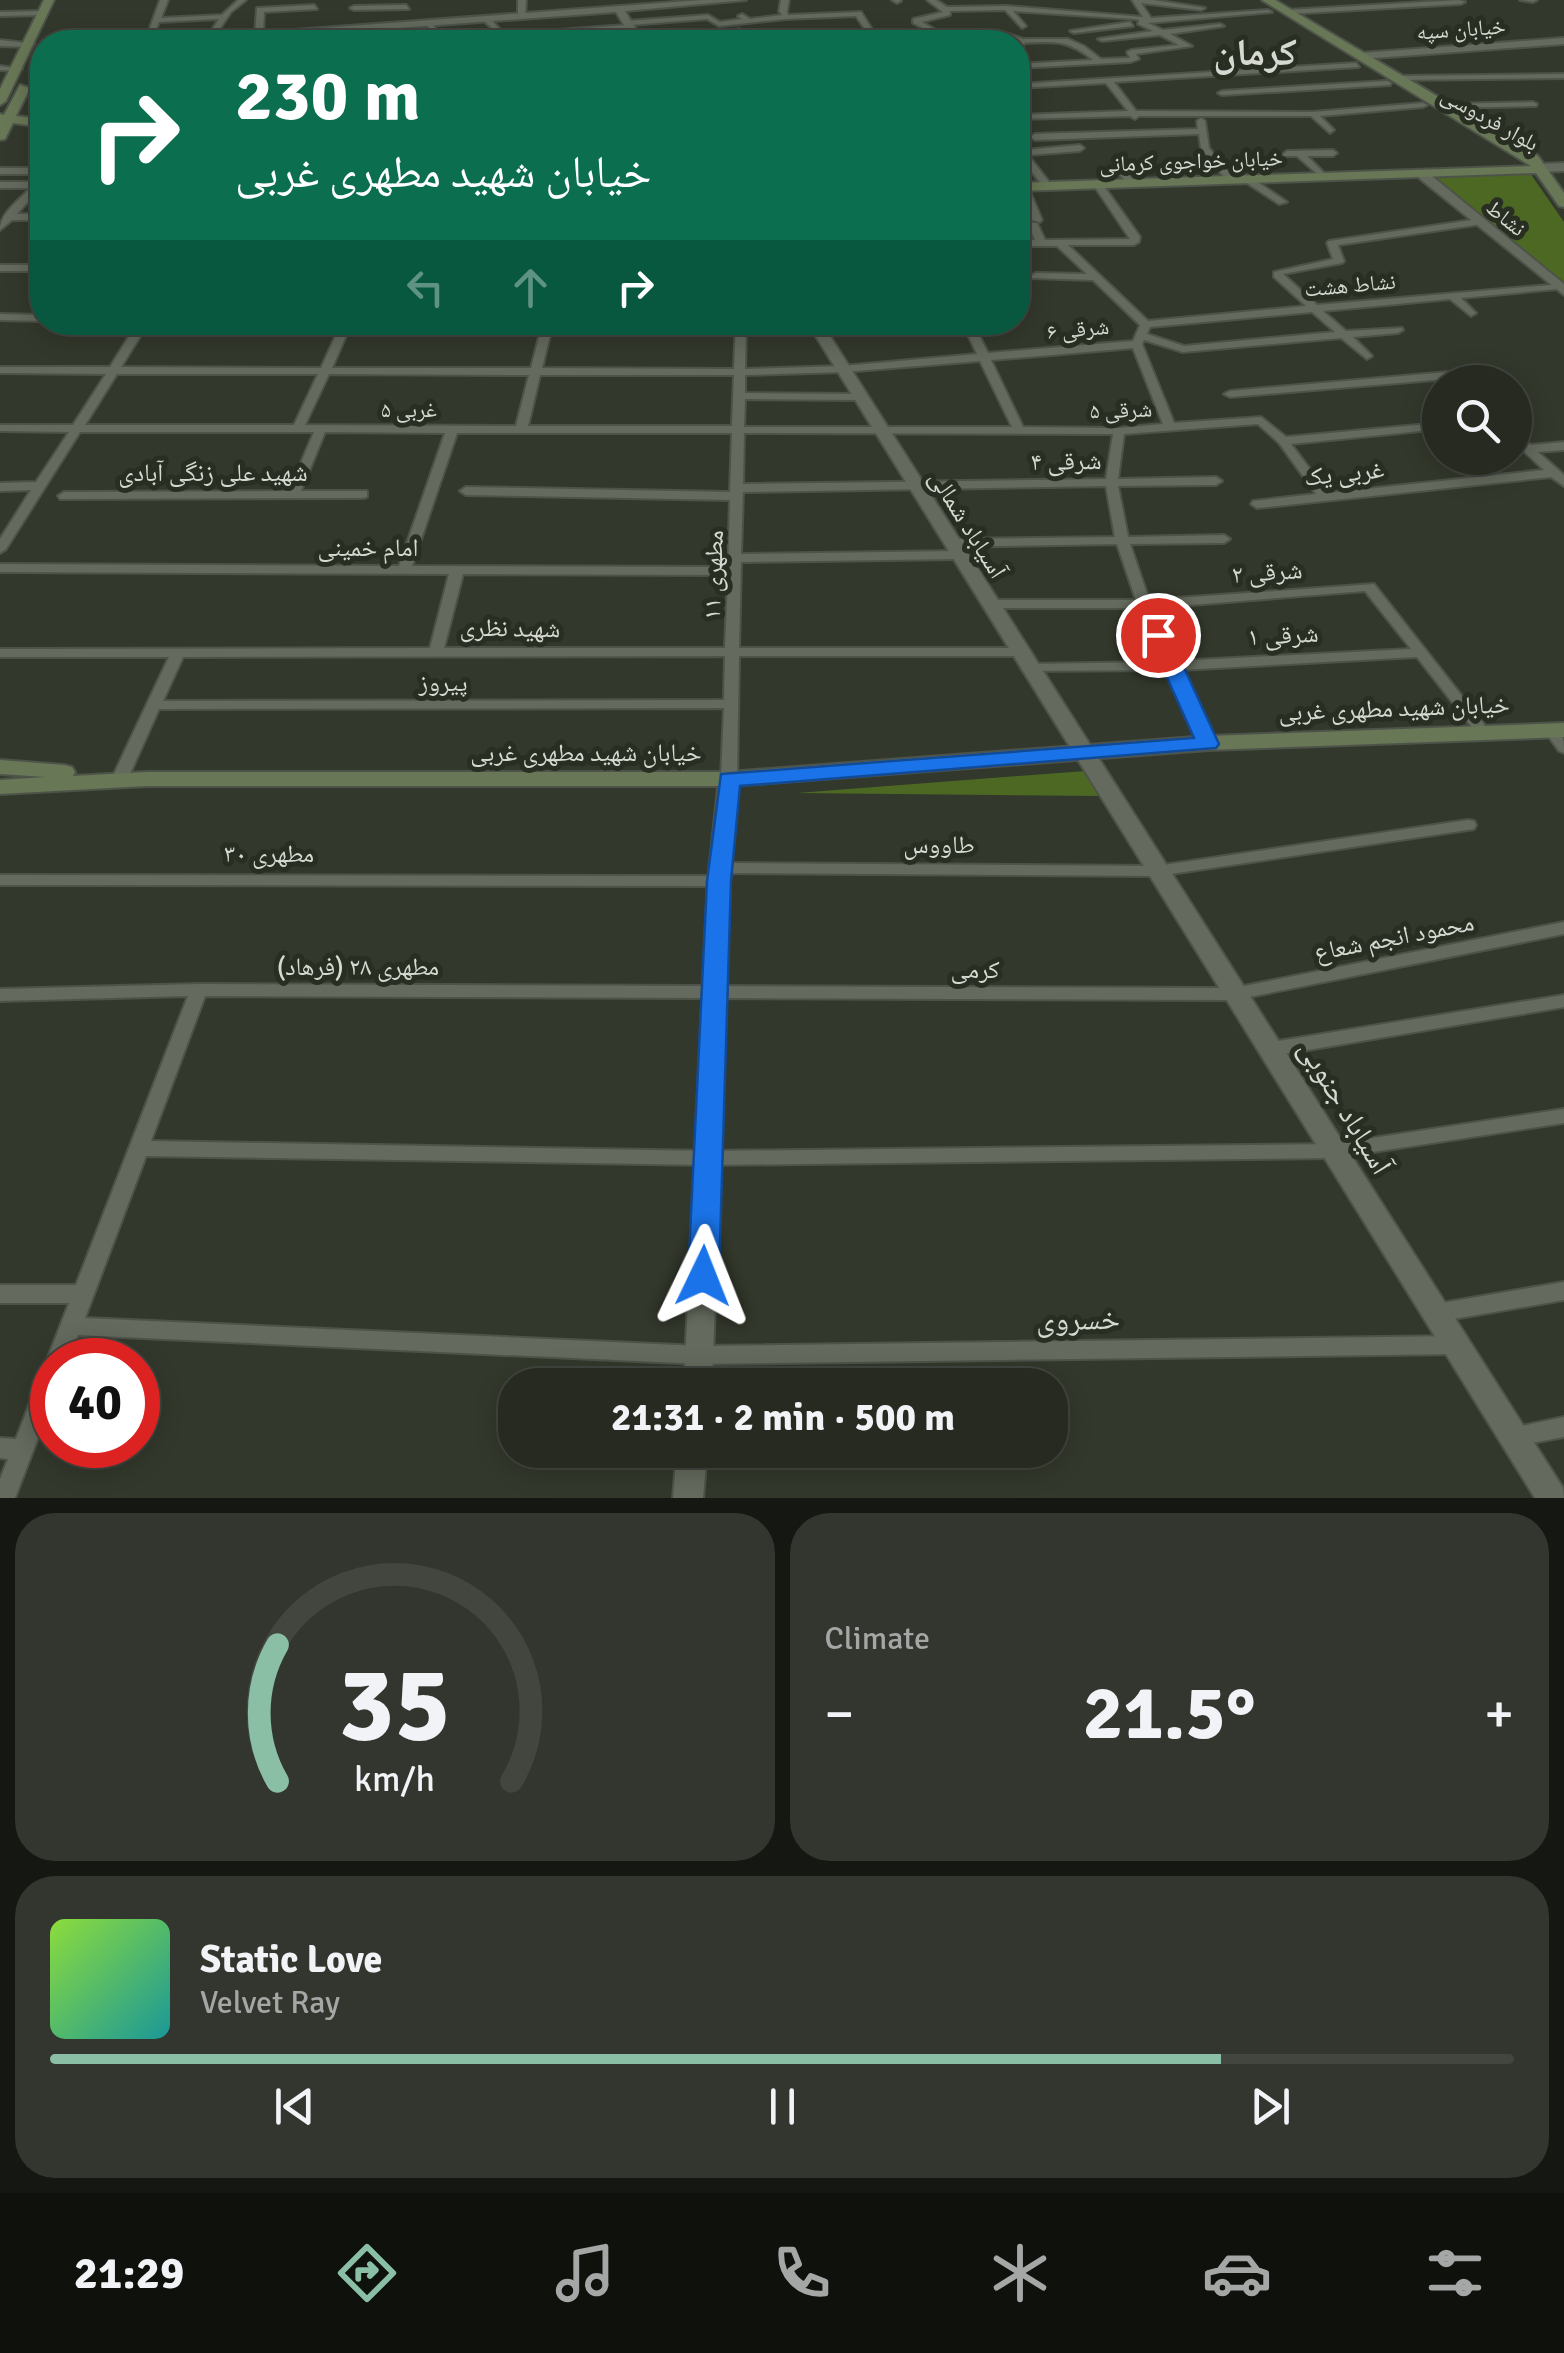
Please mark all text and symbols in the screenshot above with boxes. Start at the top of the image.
street label: خیابان سپه [1416,12,1506,46]
district label: کرمان [1213,29,1297,76]
text: 230 m [235,53,420,139]
icon: right [70,70,200,200]
street label: بلوار فردوسی [1436,81,1544,157]
street label: خیابان خواجوی کرمانی [1099,144,1283,178]
text: خیابان شهید مطهری غربی [235,145,651,200]
street label: نشاط [1481,194,1531,242]
icon: left [398,260,453,315]
icon: ahead [503,260,558,315]
icon: right [608,260,663,315]
street label: نشاط هشت [1303,268,1397,302]
street label: شرقی ۶ [1046,313,1110,345]
map controls [1422,365,1532,475]
button: search [1422,365,1532,475]
street label: شرقی ۵ [1089,395,1153,425]
street label: ۵ غربی [381,396,437,423]
street label: شرقی ۴ [1030,445,1102,477]
street label: غربی یک [1302,453,1386,493]
street label: شهید علی زنگی آبادی [118,457,308,488]
street label: آسیاباد شمالی [922,464,1014,585]
street label: مطهری ۱۱ [696,529,730,621]
street label: امام خمینی [317,532,419,564]
street label: شرقی ۲ [1231,554,1303,590]
pin [1116,593,1201,678]
icon: arrive [1131,608,1186,663]
street label: شهید نظری [459,612,561,644]
street label: شرقی ۱ [1247,618,1319,652]
street label: پیروز [417,667,468,698]
street label: خیابان شهید مطهری غربی [1278,688,1510,728]
street label: خیابان شهید مطهری غربی [470,737,702,768]
street label: طاووس [903,829,975,860]
street label: مطهری ۳۰ [224,838,314,869]
street label: محمود انجم شعاع [1311,906,1477,969]
street label: مطهری ۲۸ (فرهاد) [277,951,439,982]
street label: کرمی [950,954,1000,985]
street label: آسیاباد جنوبی [1290,1033,1400,1182]
position arrow [651,1224,755,1328]
street label: خسروی [1036,1301,1120,1339]
speed limit sign: 40 [30,1338,160,1468]
text: 21:31 · 2 min · 500 m [611,1394,955,1441]
text: Climate [825,1619,930,1658]
text: 35 [339,1641,451,1769]
text: 21.5° [1083,1667,1256,1760]
text: − [825,1680,854,1748]
text: + [1484,1680,1514,1748]
text: km/h [354,1757,435,1801]
text: Static Love [200,1936,382,1983]
text: Velvet Ray [200,1983,340,2022]
icon: previous [267,2079,322,2134]
icon: pause [755,2079,810,2134]
icon: next [1243,2079,1298,2134]
icon: directions [332,2238,402,2308]
icon: music [550,2238,620,2308]
icon: phone [767,2238,837,2308]
icon: climate [985,2238,1055,2308]
icon: car [1202,2238,1272,2308]
icon: filters [1420,2238,1490,2308]
text: 21:29 [74,2246,184,2301]

